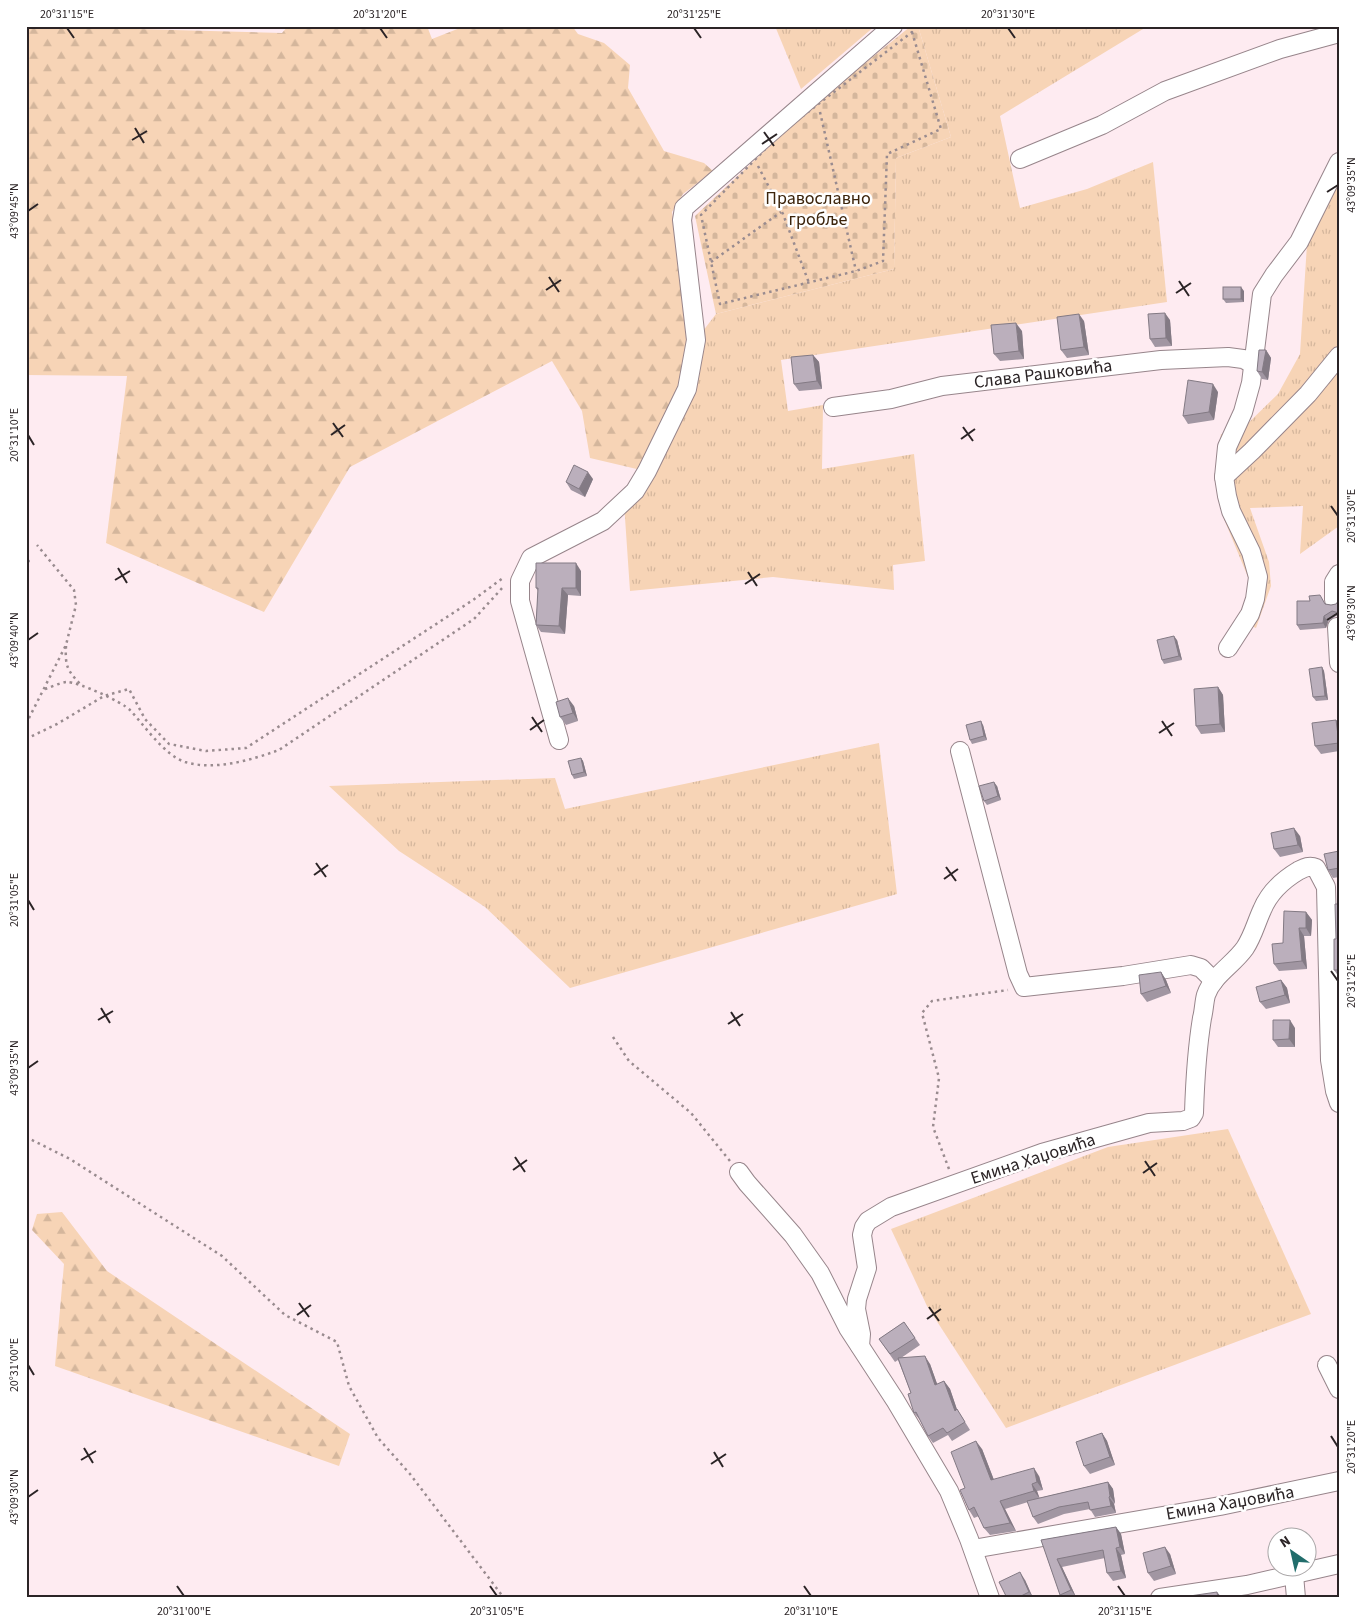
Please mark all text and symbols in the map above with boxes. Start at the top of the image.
text: 20°31'15"E [40,6,94,23]
text: 20°31'20"E [353,6,407,23]
text: 20°31'25"E [667,6,721,23]
text: 20°31'30"E [981,6,1035,23]
text: 43°09'35"N [1343,157,1360,213]
text: 43°09'45"N [6,183,23,239]
park label: Православно гробље [765,186,871,232]
street label: Слава Рашковића [972,353,1114,395]
text: 20°31'10"E [6,408,23,462]
text: 20°31'30"E [1343,489,1360,543]
text: 43°09'30"N [1343,585,1360,641]
text: 43°09'40"N [6,612,23,668]
text: 20°31'05"E [6,873,23,927]
text: 20°31'25"E [1343,954,1360,1008]
text: 43°09'35"N [6,1040,23,1096]
street label: Емина Хаџовића [967,1127,1099,1191]
text: 20°31'00"E [6,1338,23,1392]
text: 20°31'20"E [1343,1420,1360,1474]
text: 43°09'30"N [6,1469,23,1525]
street label: Емина Хаџовића [1164,1479,1296,1527]
north arrow [1268,1526,1318,1576]
text: N [1276,1531,1295,1553]
text: 20°31'00"E [157,1603,211,1620]
text: 20°31'05"E [470,1603,524,1620]
text: 20°31'10"E [784,1603,838,1620]
text: 20°31'15"E [1098,1603,1152,1620]

